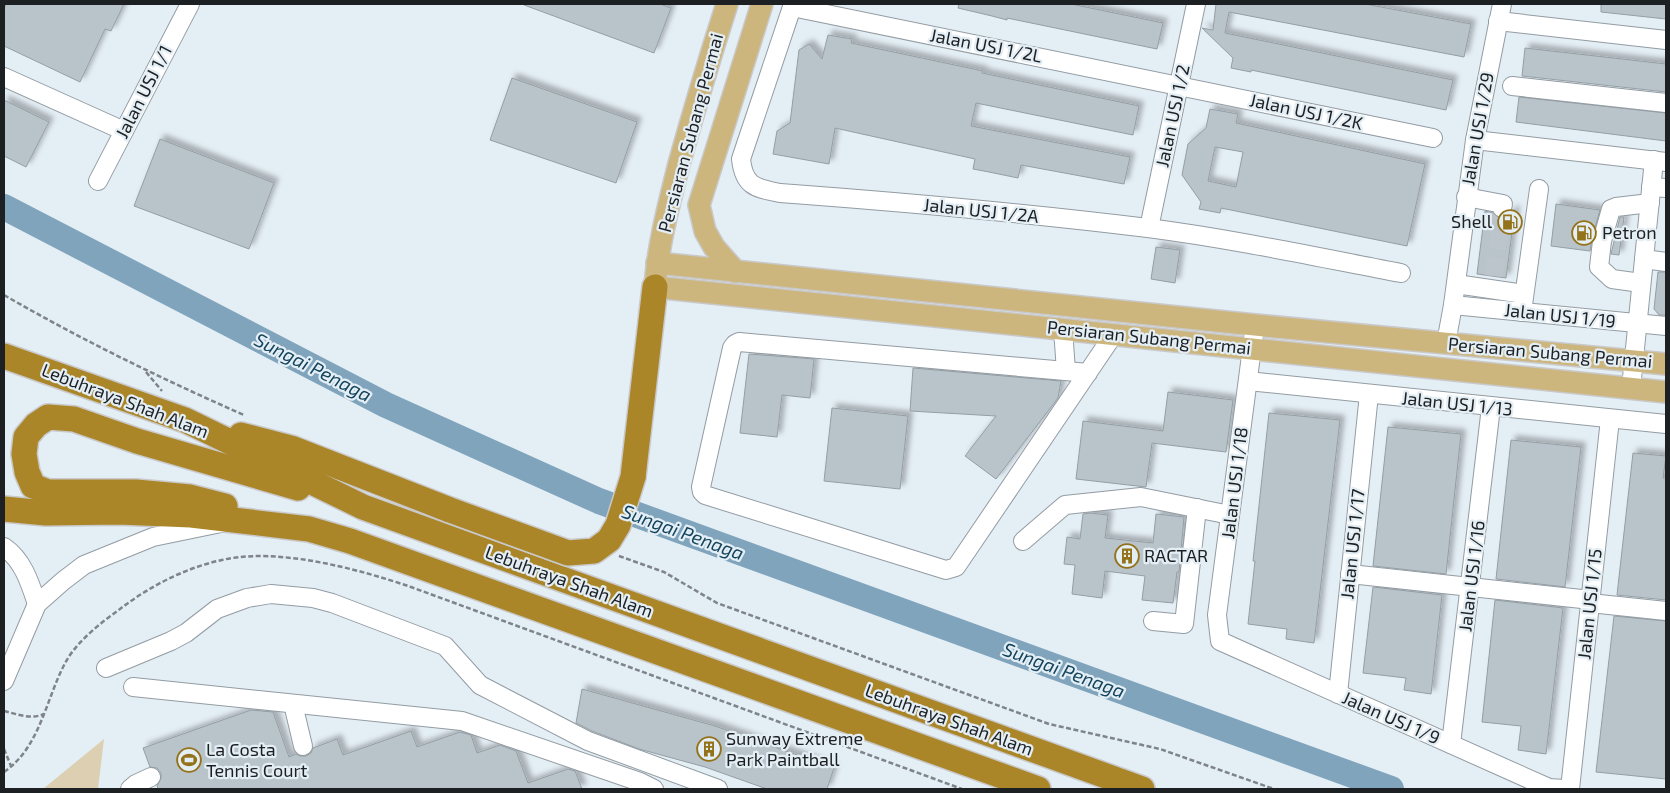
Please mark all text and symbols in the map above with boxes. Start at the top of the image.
street label: Jalan USJ 1/2L [928,23,1044,67]
street label: Persiaran Subang Permai [653,31,727,235]
street label: Jalan USJ 1/1 [110,41,176,142]
street label: Jalan USJ 1/2 [1150,62,1194,169]
street label: Jalan USJ 1/29 [1456,70,1498,187]
street label: Jalan USJ 1/2K [1248,88,1365,134]
street label: Jalan USJ 1/2A [922,193,1041,227]
fuel station icon: Shell [1497,209,1523,235]
place label: Shell [1451,210,1493,232]
fuel station icon: Petron [1571,220,1597,246]
place label: Petron [1602,221,1657,243]
street label: Jalan USJ 1/19 [1503,298,1617,332]
street label: Persiaran Subang Permai [1046,315,1252,359]
water label: Sungai Penaga [251,327,376,406]
street label: Persiaran Subang Permai [1447,332,1653,372]
street label: Lebuhraya Shah Alam [39,358,212,442]
street label: Jalan USJ 1/13 [1400,386,1514,420]
street label: Jalan USJ 1/18 [1216,426,1252,540]
street label: Jalan USJ 1/17 [1335,488,1369,600]
water label: Sungai Penaga [619,499,747,564]
street label: Jalan USJ 1/16 [1453,519,1489,633]
street label: Lebuhraya Shah Alam [482,540,656,622]
building icon: RACTAR [1114,543,1140,569]
place label: RACTAR [1144,544,1208,566]
street label: Jalan USJ 1/15 [1572,547,1606,660]
water label: Sungai Penaga [1000,637,1128,702]
street label: Lebuhraya Shah Alam [862,678,1036,760]
street label: Jalan USJ 1/9 [1339,686,1444,748]
place label: Sunway Extreme Park Paintball [726,727,863,770]
building icon: Sunway Extreme Park Paintball [696,736,722,762]
place label: La Costa Tennis Court [206,738,308,781]
sports icon: La Costa Tennis Court [176,747,202,773]

